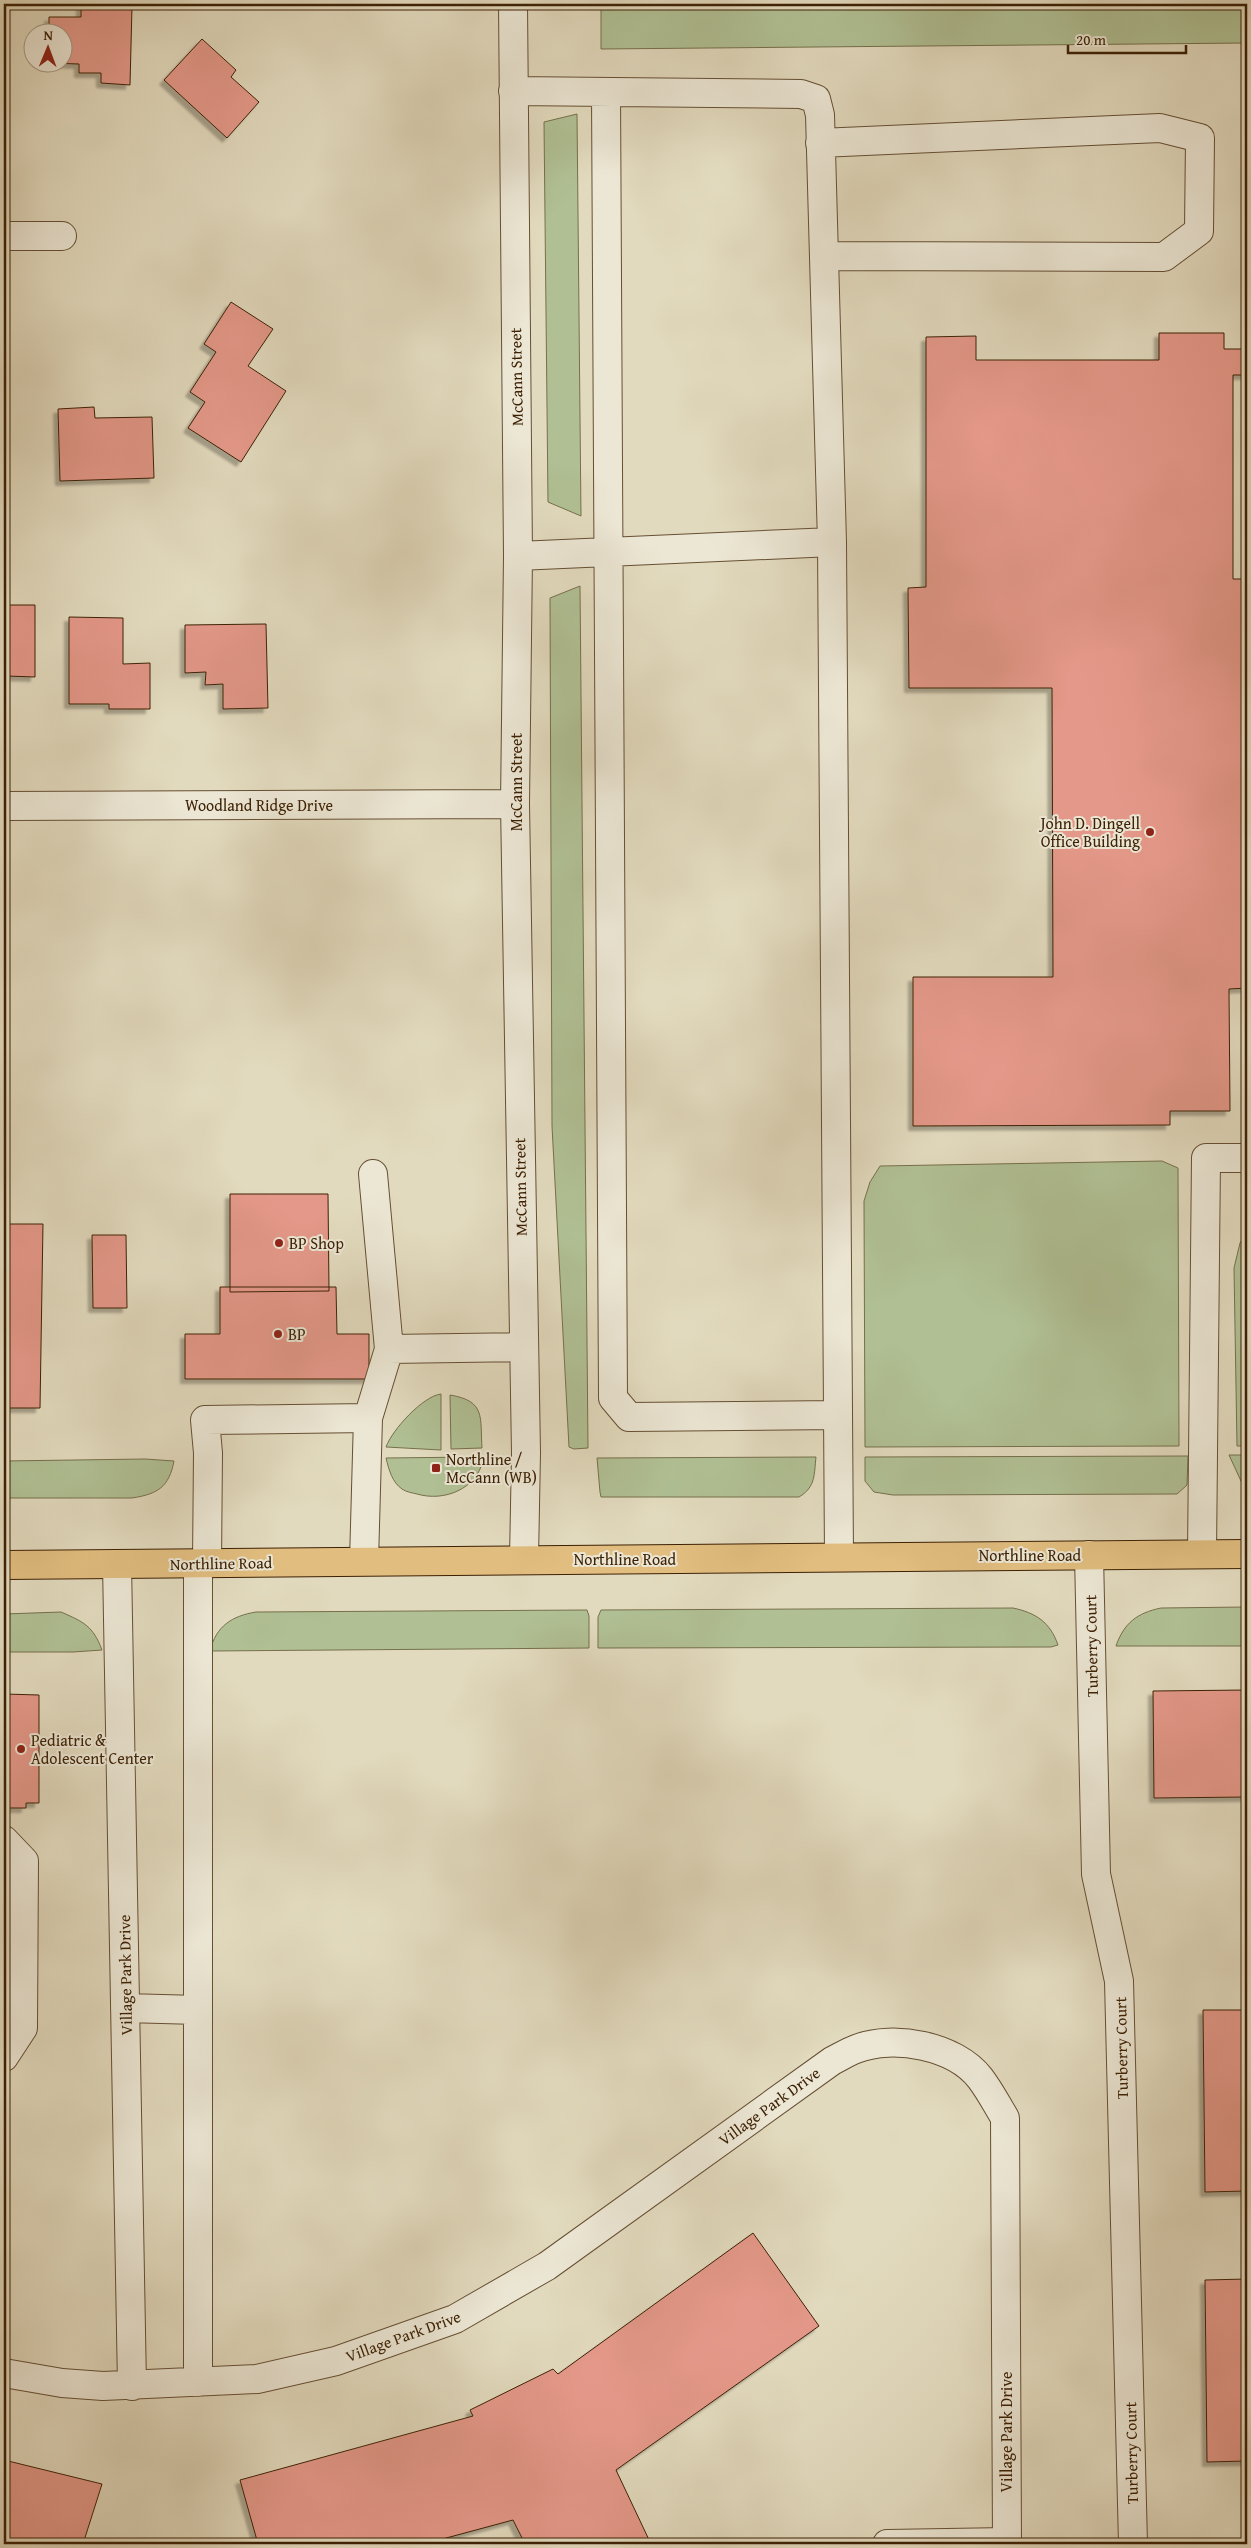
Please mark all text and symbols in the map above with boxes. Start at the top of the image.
north arrow [22,22,72,72]
scale bar [1068,22,1186,54]
text: N [43,25,54,45]
text: 20 m [1076,29,1107,50]
street label: McCann Street [503,327,529,426]
street label: McCann Street [504,732,528,831]
street label: Woodland Ridge Drive [185,793,333,817]
place label: John D. Dingell Office Building [1039,811,1141,853]
marker: John D. Dingell Office Building [1144,826,1156,838]
street label: McCann Street [507,1137,533,1236]
place label: BP Shop [289,1231,344,1255]
marker: BP Shop [273,1237,285,1249]
place label: BP [288,1322,306,1346]
marker: BP [272,1328,284,1340]
place label: Northline / McCann (WB) [446,1447,537,1489]
marker: Northline / McCann (WB) [430,1462,442,1474]
street label: Northline Road [979,1543,1082,1567]
street label: Northline Road [574,1547,677,1571]
street label: Northline Road [170,1550,273,1576]
street label: Turberry Court [1078,1594,1104,1697]
place label: Pediatric & Adolescent Center [31,1728,154,1770]
marker: Pediatric & Adolescent Center [15,1743,27,1755]
street label: Village Park Drive [112,1914,138,2036]
street label: Turberry Court [1108,1996,1134,2099]
street label: Village Park Drive [713,2061,825,2151]
street label: Village Park Drive [342,2304,464,2368]
street label: Village Park Drive [994,2372,1018,2492]
street label: Turberry Court [1118,2401,1144,2504]

